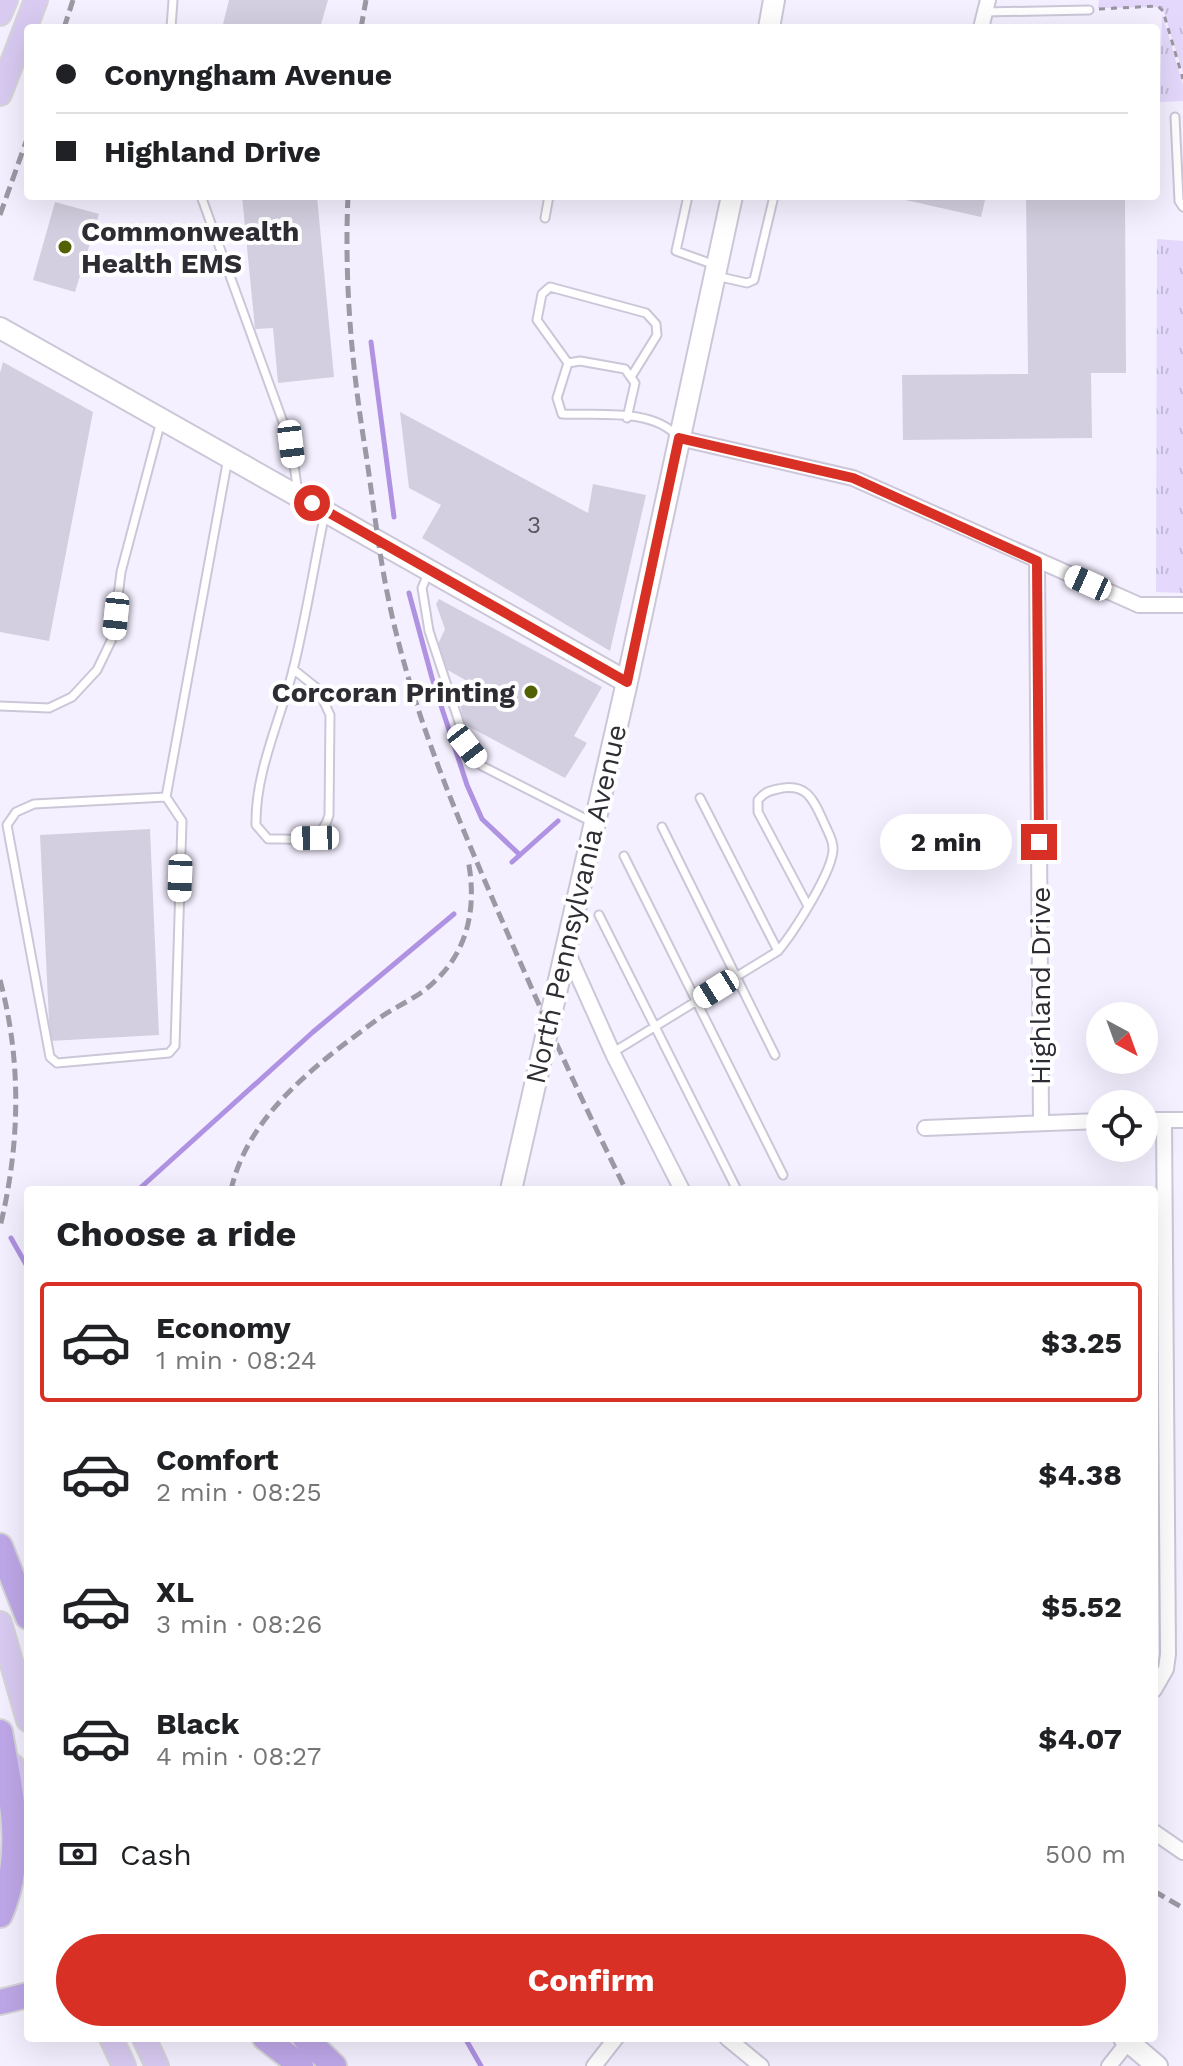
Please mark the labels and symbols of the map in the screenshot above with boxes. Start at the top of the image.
place label: Commonwealth Health EMS [81,215,299,280]
marker: Commonwealth Health EMS [56,238,74,256]
car [276,419,306,469]
route start [294,485,330,521]
house number: 3 [527,511,541,539]
car [1061,562,1115,604]
car [102,591,130,641]
place label: Corcoran Printing [272,676,515,709]
marker: Corcoran Printing [522,683,540,701]
car [443,720,491,772]
street label: North Pennsylvania Avenue [519,721,633,1087]
callout: 2 min [879,814,1011,870]
route end [1021,824,1057,860]
car [291,826,339,850]
car [167,854,193,902]
street label: Highland Drive [1024,887,1057,1085]
car [689,966,743,1012]
north arrow [1086,1002,1158,1074]

